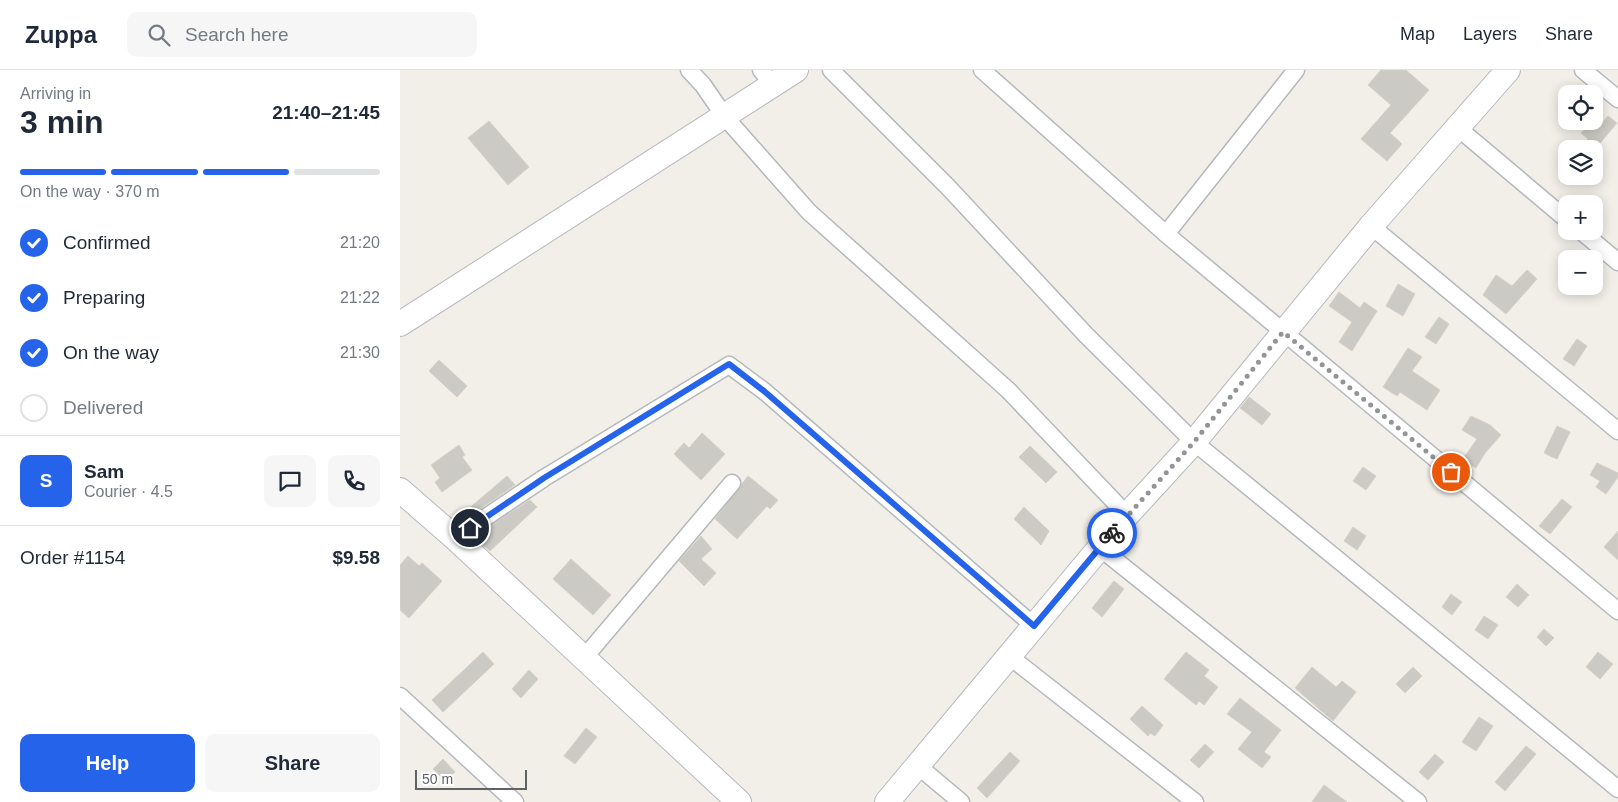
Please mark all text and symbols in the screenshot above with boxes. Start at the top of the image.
search box [127,12,477,57]
text: Zuppa [25,21,97,48]
icon: search [145,21,173,49]
text: Search here [185,24,289,45]
text: Map [1400,24,1435,44]
text: Layers [1463,24,1517,44]
text: Share [1545,24,1593,44]
text: Arriving in [20,85,91,102]
map controls [1558,85,1603,295]
button: locate [1558,85,1603,130]
text: 21:40–21:45 [272,102,380,123]
text: 3 min [20,104,104,140]
button: layers [1558,140,1603,185]
text: On the way · 370 m [20,183,160,200]
button: + [1558,195,1603,240]
icon: check [20,229,48,257]
text: Confirmed [63,232,151,253]
text: 21:20 [340,234,380,251]
button: − [1558,250,1603,295]
icon: check [20,284,48,312]
text: Preparing [63,287,145,308]
text: 21:22 [340,289,380,306]
icon: check [20,339,48,367]
text: On the way [63,342,159,363]
text: 21:30 [340,344,380,361]
text: Delivered [63,397,143,418]
pin [1430,451,1472,493]
button: chat [264,455,316,507]
button: phone [328,455,380,507]
icon: bag [1437,458,1465,486]
text: Sam [84,461,124,482]
text: S [40,470,52,491]
text: Courier · 4.5 [84,483,173,500]
pin [449,507,491,549]
courier [1087,508,1137,558]
icon: home [456,514,484,542]
icon: bike [1098,519,1126,547]
text: Order #1154 [20,547,125,568]
text: $9.58 [332,547,380,568]
button: Help [20,734,195,792]
button: Share [205,734,380,792]
scale bar [415,767,528,790]
text: 50 m [422,771,453,787]

